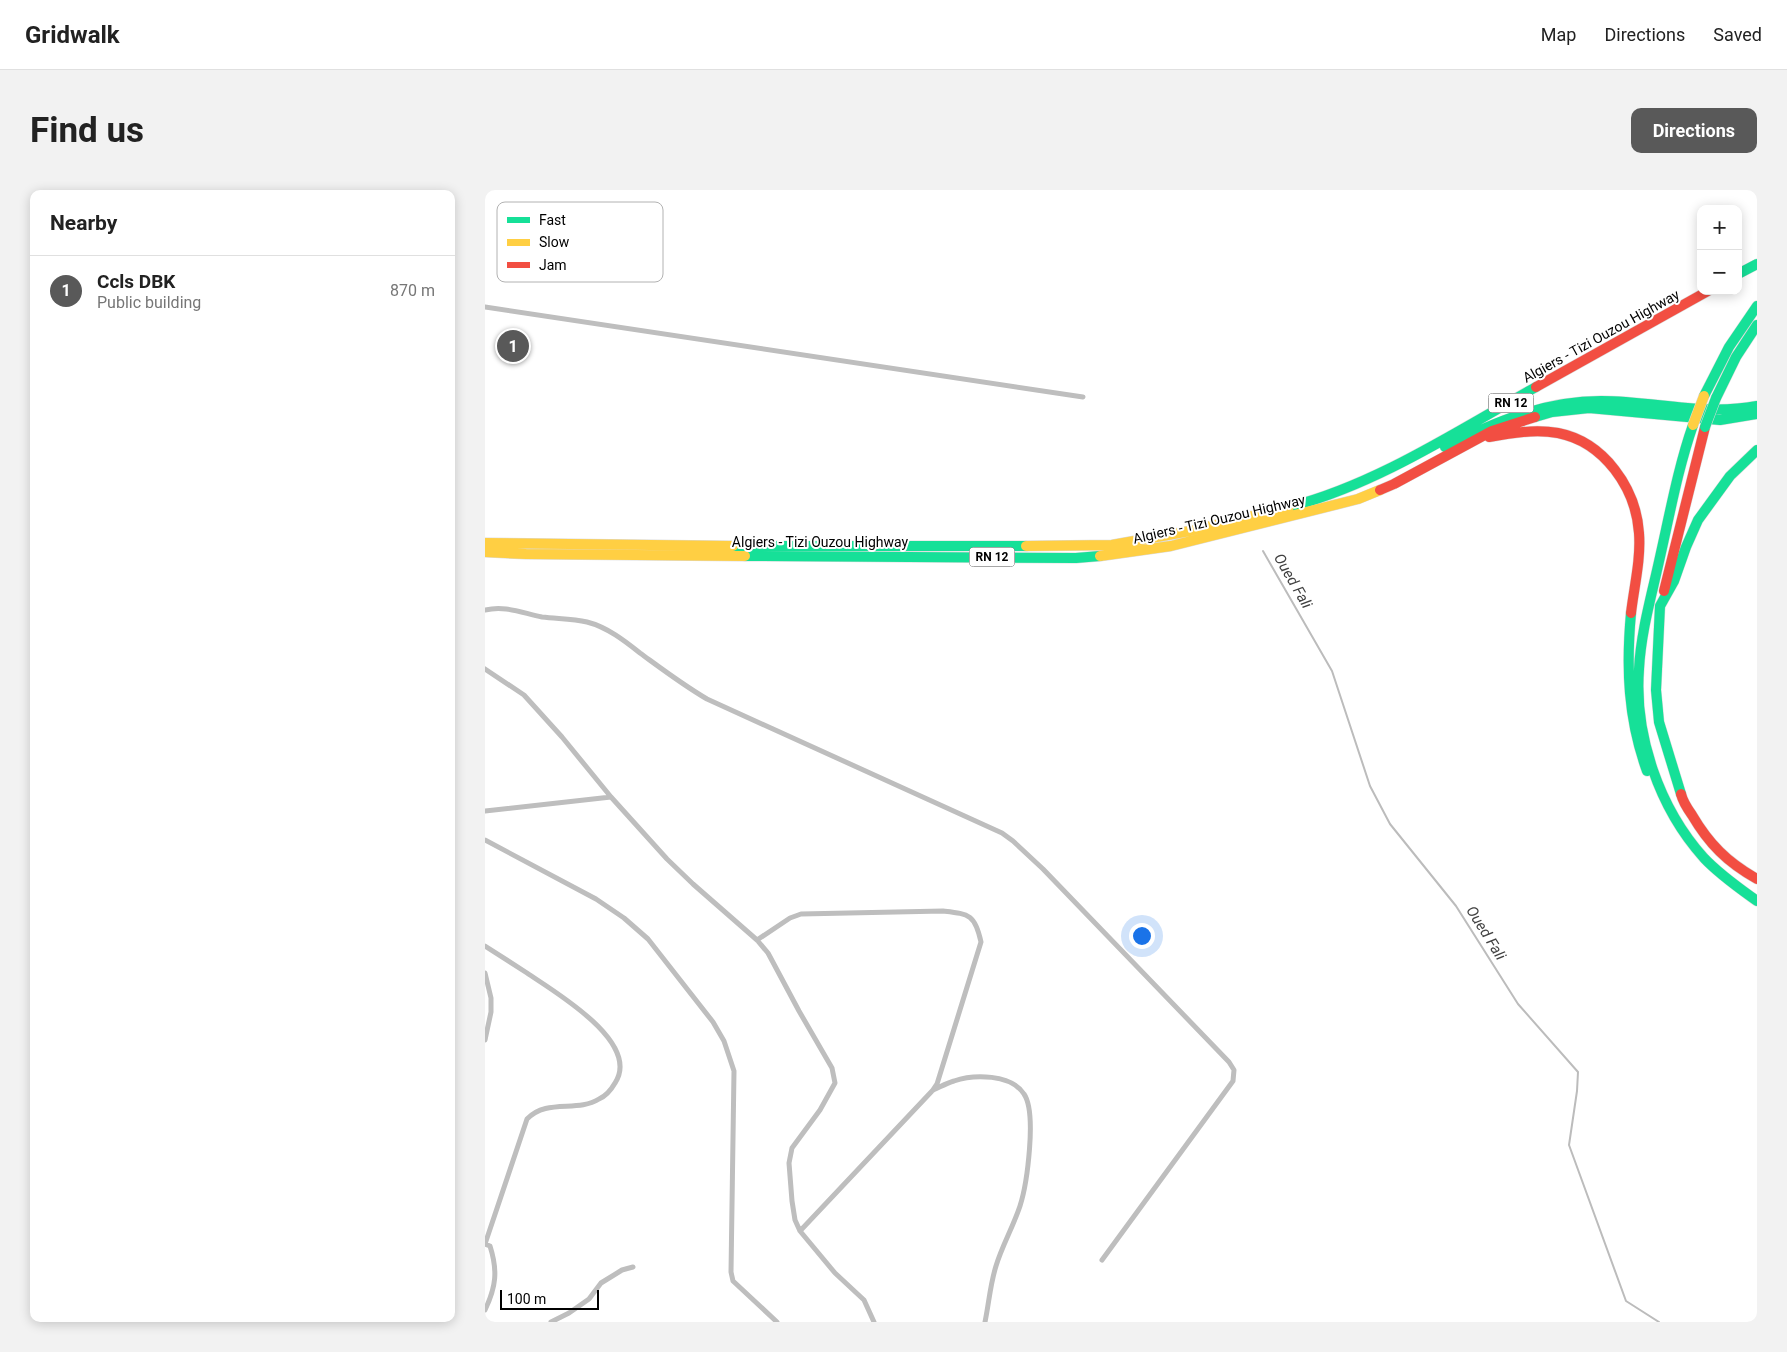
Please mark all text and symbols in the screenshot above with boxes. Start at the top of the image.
text: Gridwalk [25,21,120,49]
text: Map [1541,24,1576,45]
text: Directions [1604,24,1685,45]
text: Saved [1713,24,1762,45]
button: Directions [1631,108,1757,153]
text: Find us [30,110,144,151]
legend [497,202,663,282]
map controls [1697,205,1742,295]
button: + [1697,205,1742,250]
text: Nearby [50,211,117,235]
text: Fast [539,212,566,228]
text: Slow [539,234,570,250]
button: − [1697,250,1742,295]
text: Jam [539,257,567,273]
text: Ccls DBK [97,270,175,293]
text: 1 [61,281,71,300]
text: 870 m [390,281,435,300]
street label: Algiers - Tizi Ouzou Highway [1520,286,1682,386]
text: Public building [97,293,201,312]
pin: 1 [497,327,529,365]
road number: RN 12 [1489,394,1533,412]
street label: Algiers - Tizi Ouzou Highway [1131,491,1307,547]
street label: Algiers - Tizi Ouzou Highway [732,534,909,550]
road number: RN 12 [969,548,1015,567]
water label: Oued Fali [1270,550,1316,612]
water label: Oued Fali [1462,903,1510,964]
your location [1129,923,1155,949]
scale bar [500,1287,599,1310]
text: 100 m [507,1291,546,1307]

